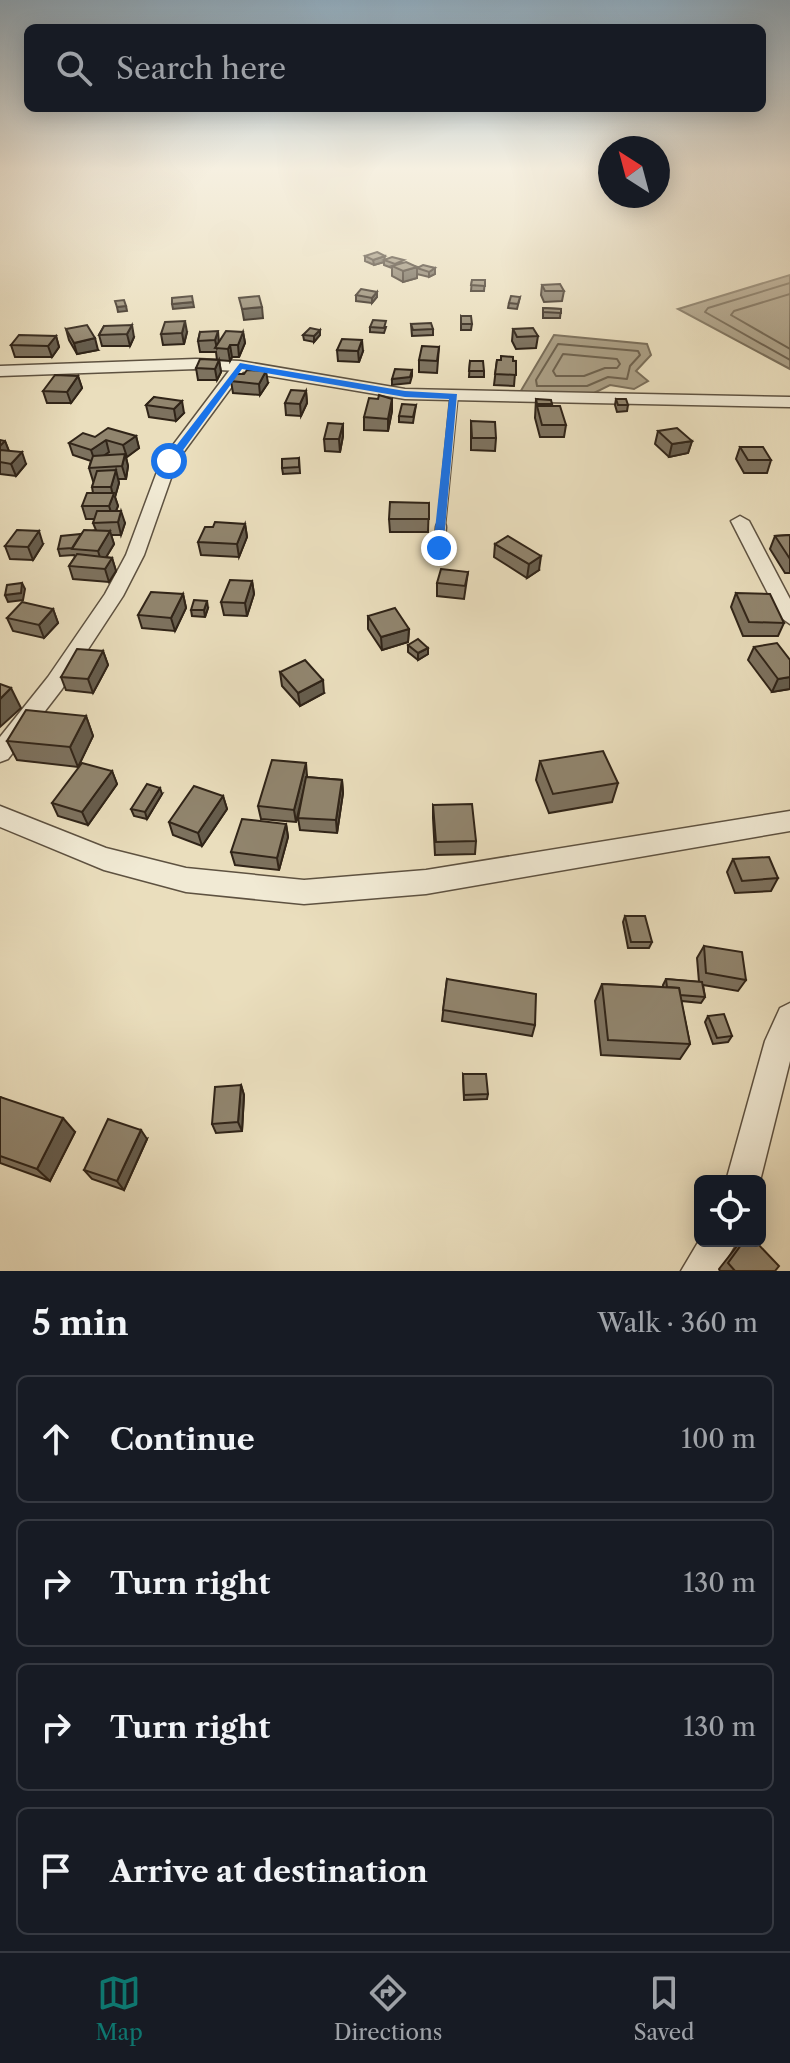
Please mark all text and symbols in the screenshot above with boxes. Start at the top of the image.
search box [24,24,766,112]
icon: search [52,46,96,90]
text: Search here [116,50,286,87]
north arrow [598,136,670,208]
route start [151,443,187,479]
route end [421,530,457,566]
map controls [694,1175,766,1247]
button: locate [694,1175,766,1247]
text: 5 min [32,1302,129,1344]
text: Walk · 360 m [598,1307,758,1339]
icon: ahead [34,1417,78,1461]
text: Continue [110,1421,255,1458]
text: 100 m [681,1423,756,1455]
icon: right [34,1561,78,1605]
text: Turn right [110,1565,270,1602]
text: 130 m [683,1567,756,1599]
icon: right [34,1705,78,1749]
text: Turn right [110,1709,270,1746]
text: 130 m [683,1711,756,1743]
icon: arrive [34,1849,78,1893]
text: Arrive at destination [110,1853,428,1890]
tab: Map [95,1971,143,2046]
tab: Directions [334,1971,442,2046]
tab: Saved [633,1971,694,2046]

